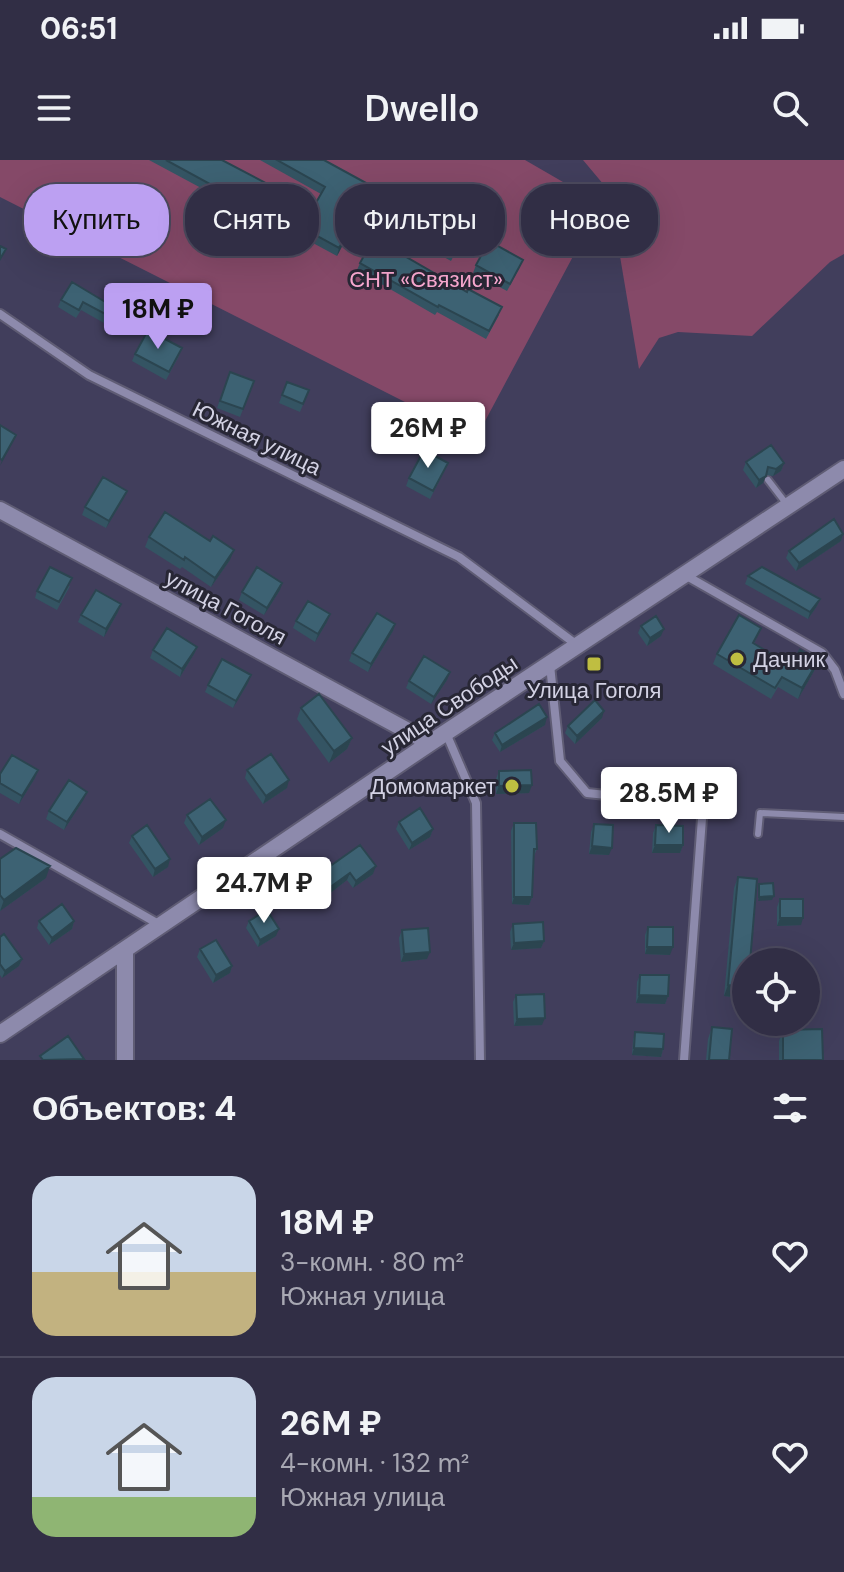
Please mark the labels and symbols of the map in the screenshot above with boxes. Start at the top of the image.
park label: СНТ «Связист» [349,265,503,294]
pin: 18M ₽ [102,283,214,351]
street label: Южная улица [188,395,327,482]
pin: 26M ₽ [372,402,484,470]
street label: улица Гоголя [160,563,291,651]
place label: Дачник [753,645,826,674]
street label: улица Свободы [375,649,523,762]
marker: Дачник [728,650,746,668]
marker: Улица Гоголя [585,655,603,673]
place label: Улица Гоголя [526,676,662,705]
pin: 28.5M ₽ [595,767,743,835]
place label: Домомаркет [370,772,496,801]
marker: Домомаркет [503,777,521,795]
pin: 24.7M ₽ [190,857,338,925]

